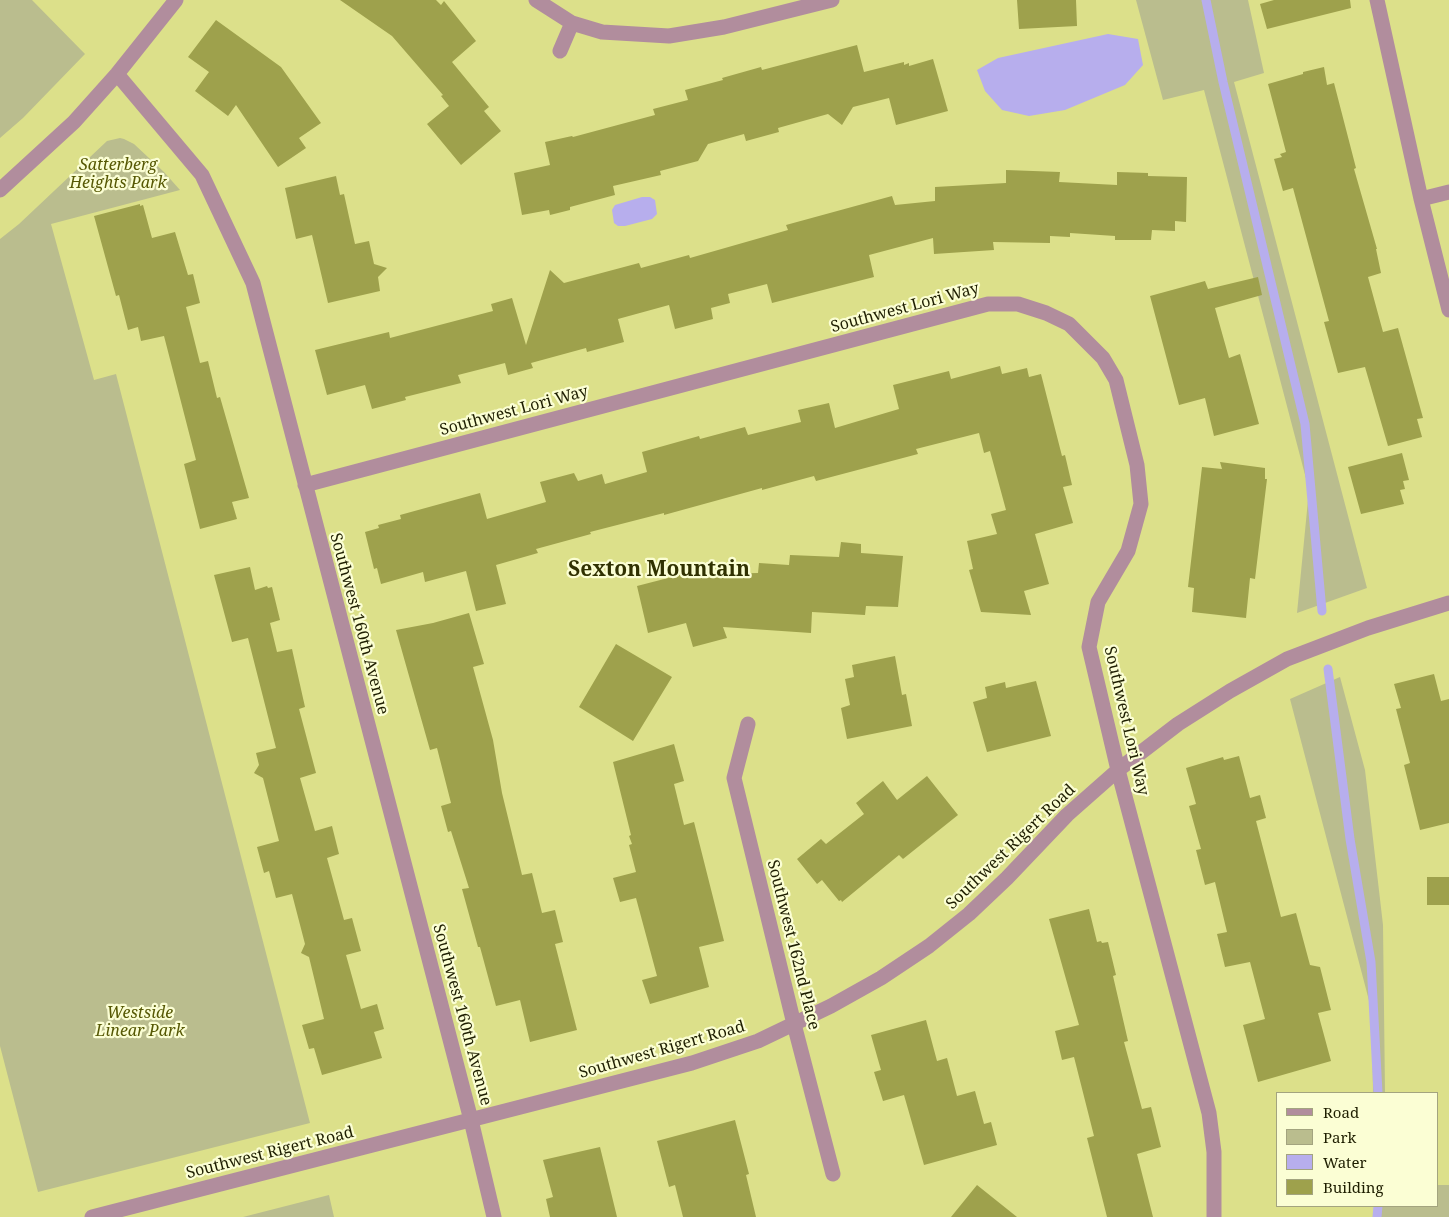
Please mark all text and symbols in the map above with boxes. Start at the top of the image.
park label: Satterberg Heights Park [69,155,167,193]
street label: Southwest Lori Way [829,279,981,337]
street label: Southwest Lori Way [438,382,590,440]
street label: Southwest 160th Avenue [325,531,393,717]
district label: Sexton Mountain [568,557,750,583]
street label: Southwest Lori Way [1099,644,1153,798]
street label: Southwest Rigert Road [942,780,1080,914]
street label: Southwest 162nd Place [763,858,823,1032]
street label: Southwest 160th Avenue [428,922,496,1108]
park label: Westside Linear Park [96,1003,184,1041]
street label: Southwest Rigert Road [577,1017,747,1083]
legend [1276,1092,1439,1207]
text: Road [1323,1102,1359,1122]
street label: Southwest Rigert Road [184,1123,356,1183]
text: Park [1323,1127,1356,1147]
text: Water [1323,1152,1366,1172]
text: Building [1323,1177,1384,1197]

